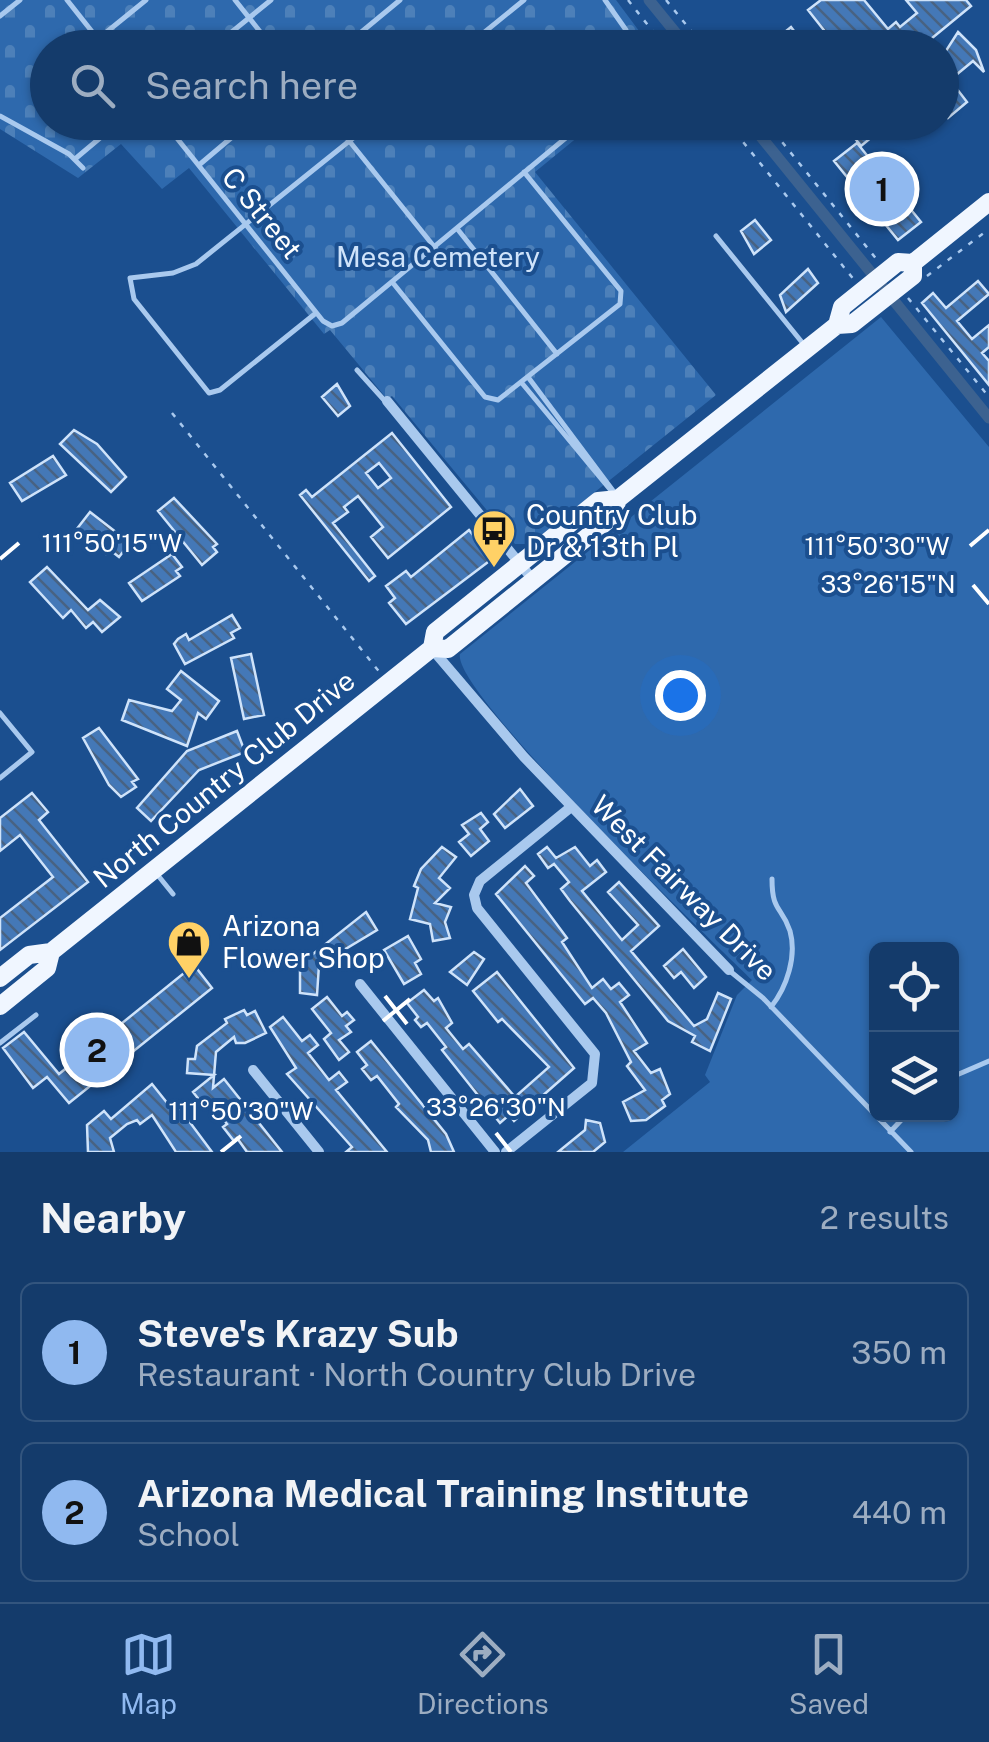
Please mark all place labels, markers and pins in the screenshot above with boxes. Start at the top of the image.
pin: 1 [850,152,914,226]
place label: Country Club Dr & 13th Pl [526,498,697,563]
bus stop icon: Country Club Dr & 13th Pl [471,508,517,569]
place label: Arizona Flower Shop [222,909,385,974]
shop icon: Arizona Flower Shop [166,919,212,980]
pin: 2 [64,1012,130,1088]

